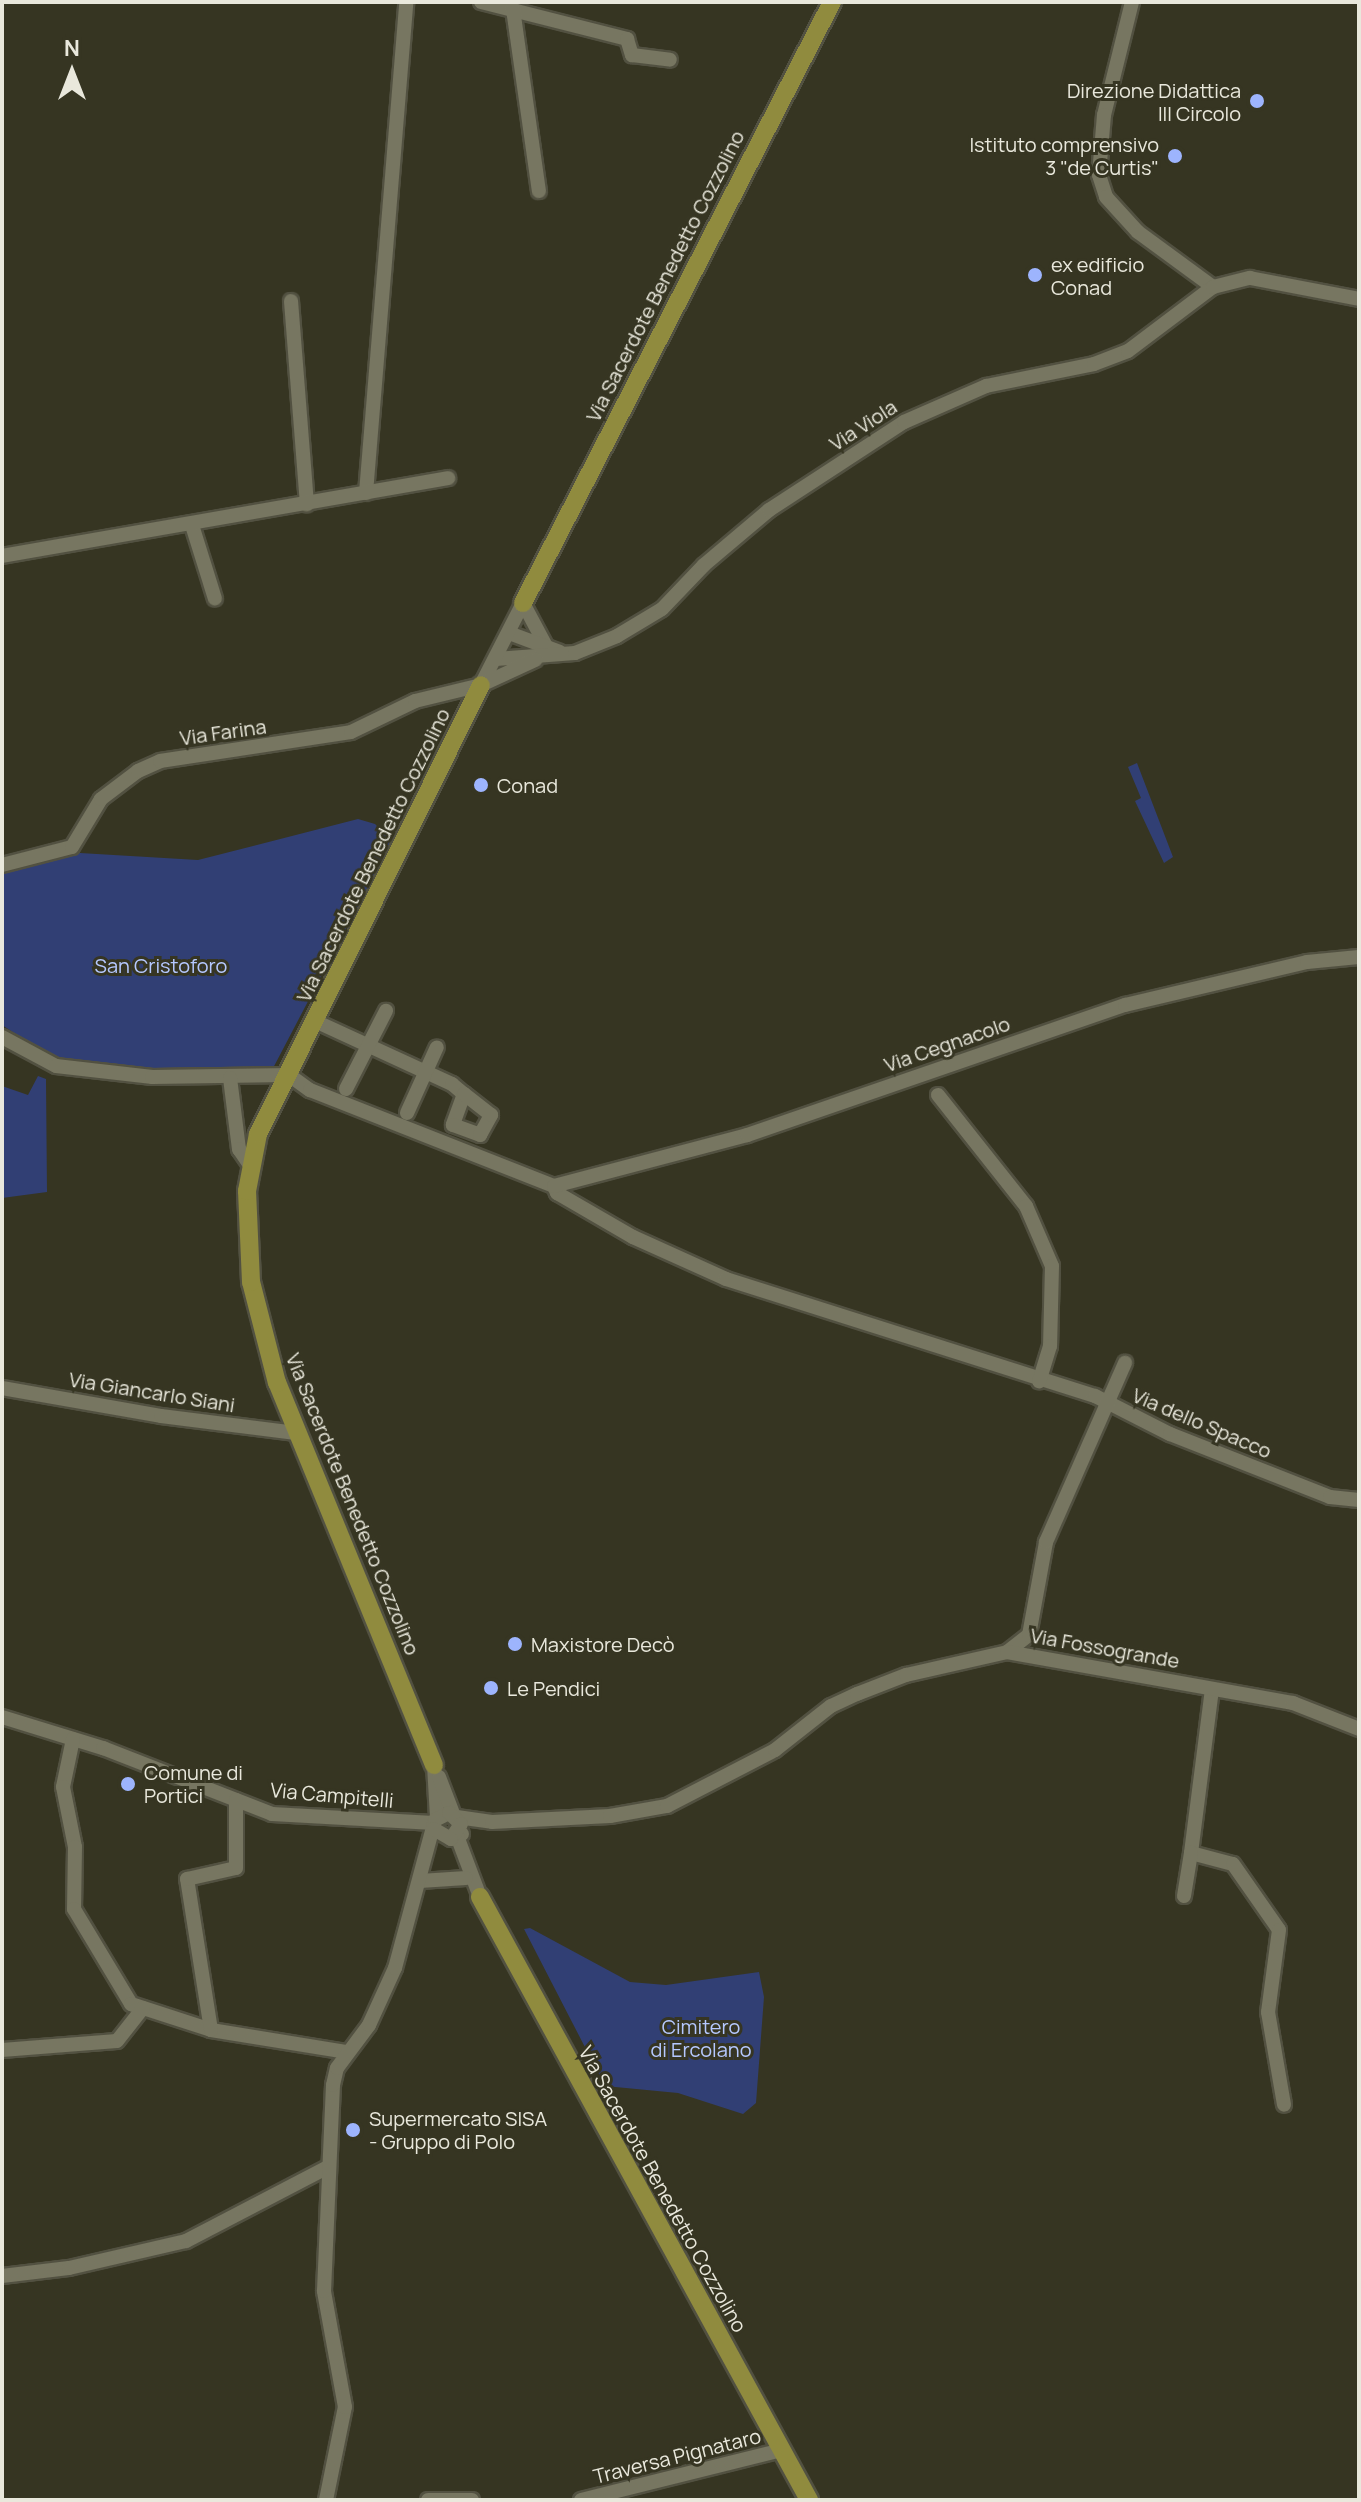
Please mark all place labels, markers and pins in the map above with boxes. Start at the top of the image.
place label: Direzione Didattica III Circolo [1067,78,1241,125]
marker: Direzione Didattica III Circolo [1248,92,1266,110]
place label: Istituto comprensivo 3 "de Curtis" [969,132,1159,179]
marker: Istituto comprensivo 3 "de Curtis" [1166,147,1184,165]
place label: ex edificio Conad [1051,252,1144,299]
marker: ex edificio Conad [1026,266,1044,284]
place label: Conad [497,773,558,797]
marker: Conad [472,776,490,794]
place label: Maxistore Decò [531,1632,674,1656]
marker: Maxistore Decò [506,1635,524,1653]
place label: Le Pendici [507,1676,600,1700]
marker: Le Pendici [482,1679,500,1697]
place label: Comune di Portici [144,1760,243,1807]
marker: Comune di Portici [119,1775,137,1793]
place label: Supermercato SISA - Gruppo di Polo [369,2106,547,2153]
marker: Supermercato SISA - Gruppo di Polo [344,2121,362,2139]

